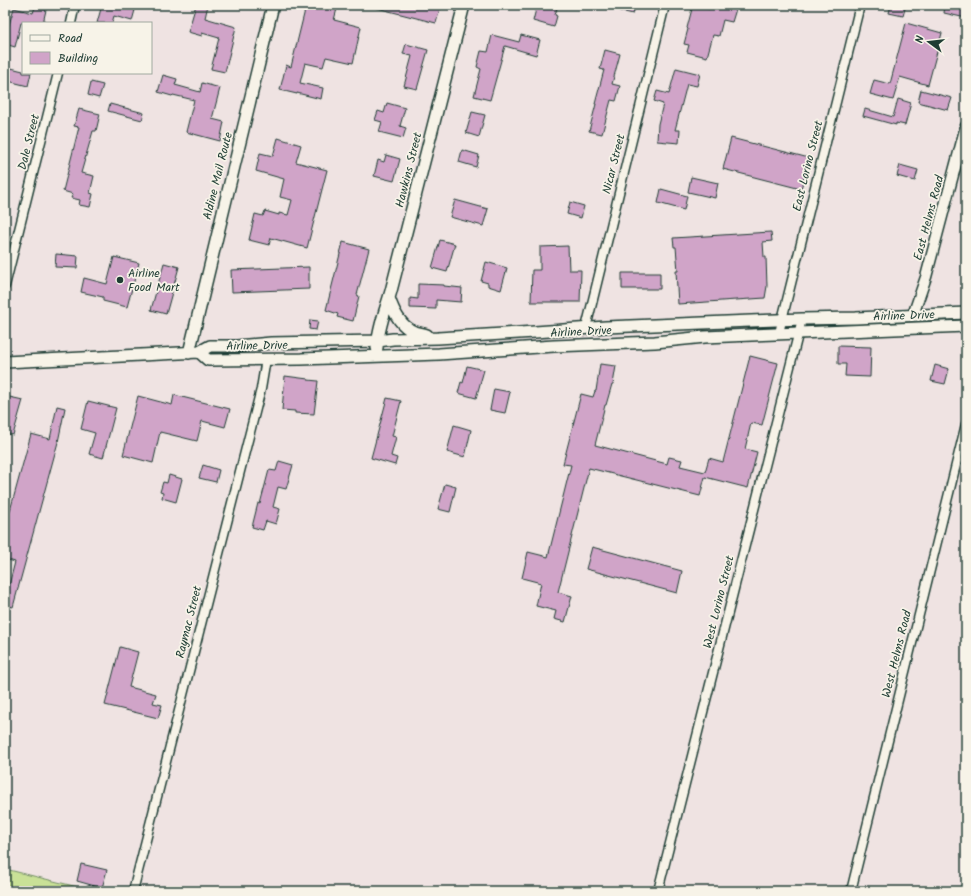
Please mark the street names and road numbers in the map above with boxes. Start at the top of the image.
street label: Dale Street [13,112,45,172]
street label: East Lorino Street [788,118,829,213]
street label: Aldine Mail Route [198,130,238,222]
street label: Hawkins Street [390,130,428,210]
street label: Nicar Street [597,132,631,196]
street label: East Helms Road [909,172,950,263]
street label: Airline Drive [873,305,936,327]
street label: Airline Drive [550,321,613,343]
street label: Airline Drive [226,336,289,356]
street label: West Lorino Street [698,553,740,651]
street label: Raymac Street [171,583,207,660]
street label: West Helms Road [877,607,917,700]

